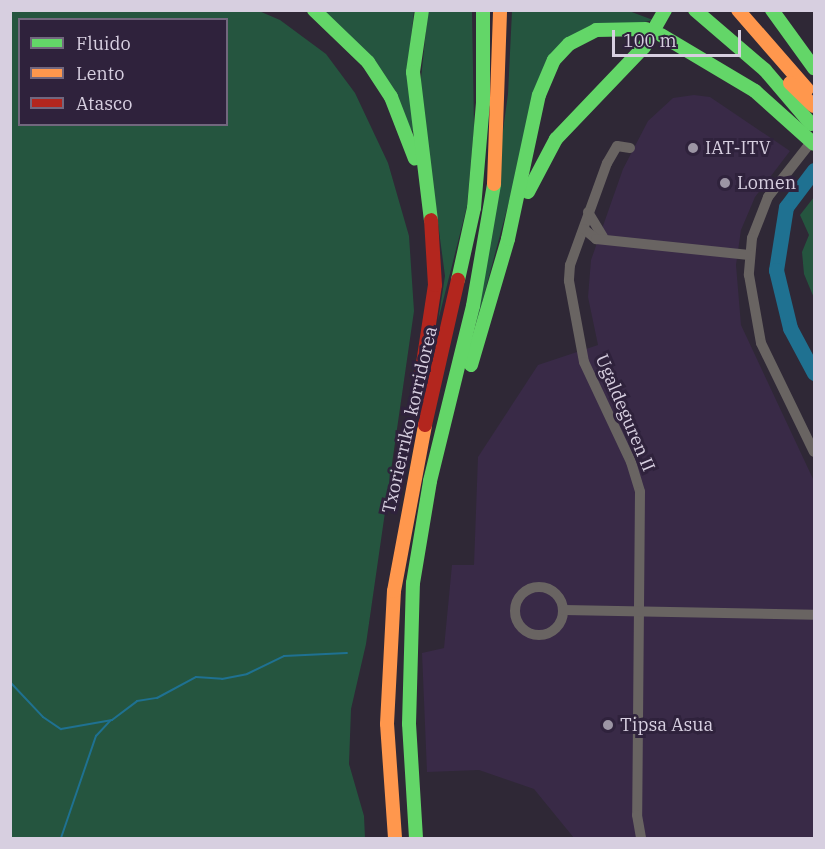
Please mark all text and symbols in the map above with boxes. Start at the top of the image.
legend [18,18,228,126]
scale bar [615,18,744,56]
text: 100 m [623,29,677,52]
text: Fluido [76,32,131,55]
text: Lento [76,62,124,85]
text: Atasco [76,92,132,115]
place label: IAT-ITV [705,137,771,159]
marker: IAT-ITV [686,141,700,155]
place label: Lomen [737,172,796,194]
marker: Lomen [718,176,732,190]
street label: Txorierriko korridorea [378,324,442,516]
street label: Ugaldeguren II [591,351,659,475]
place label: Tipsa Asua [620,714,713,736]
marker: Tipsa Asua [601,718,615,732]

